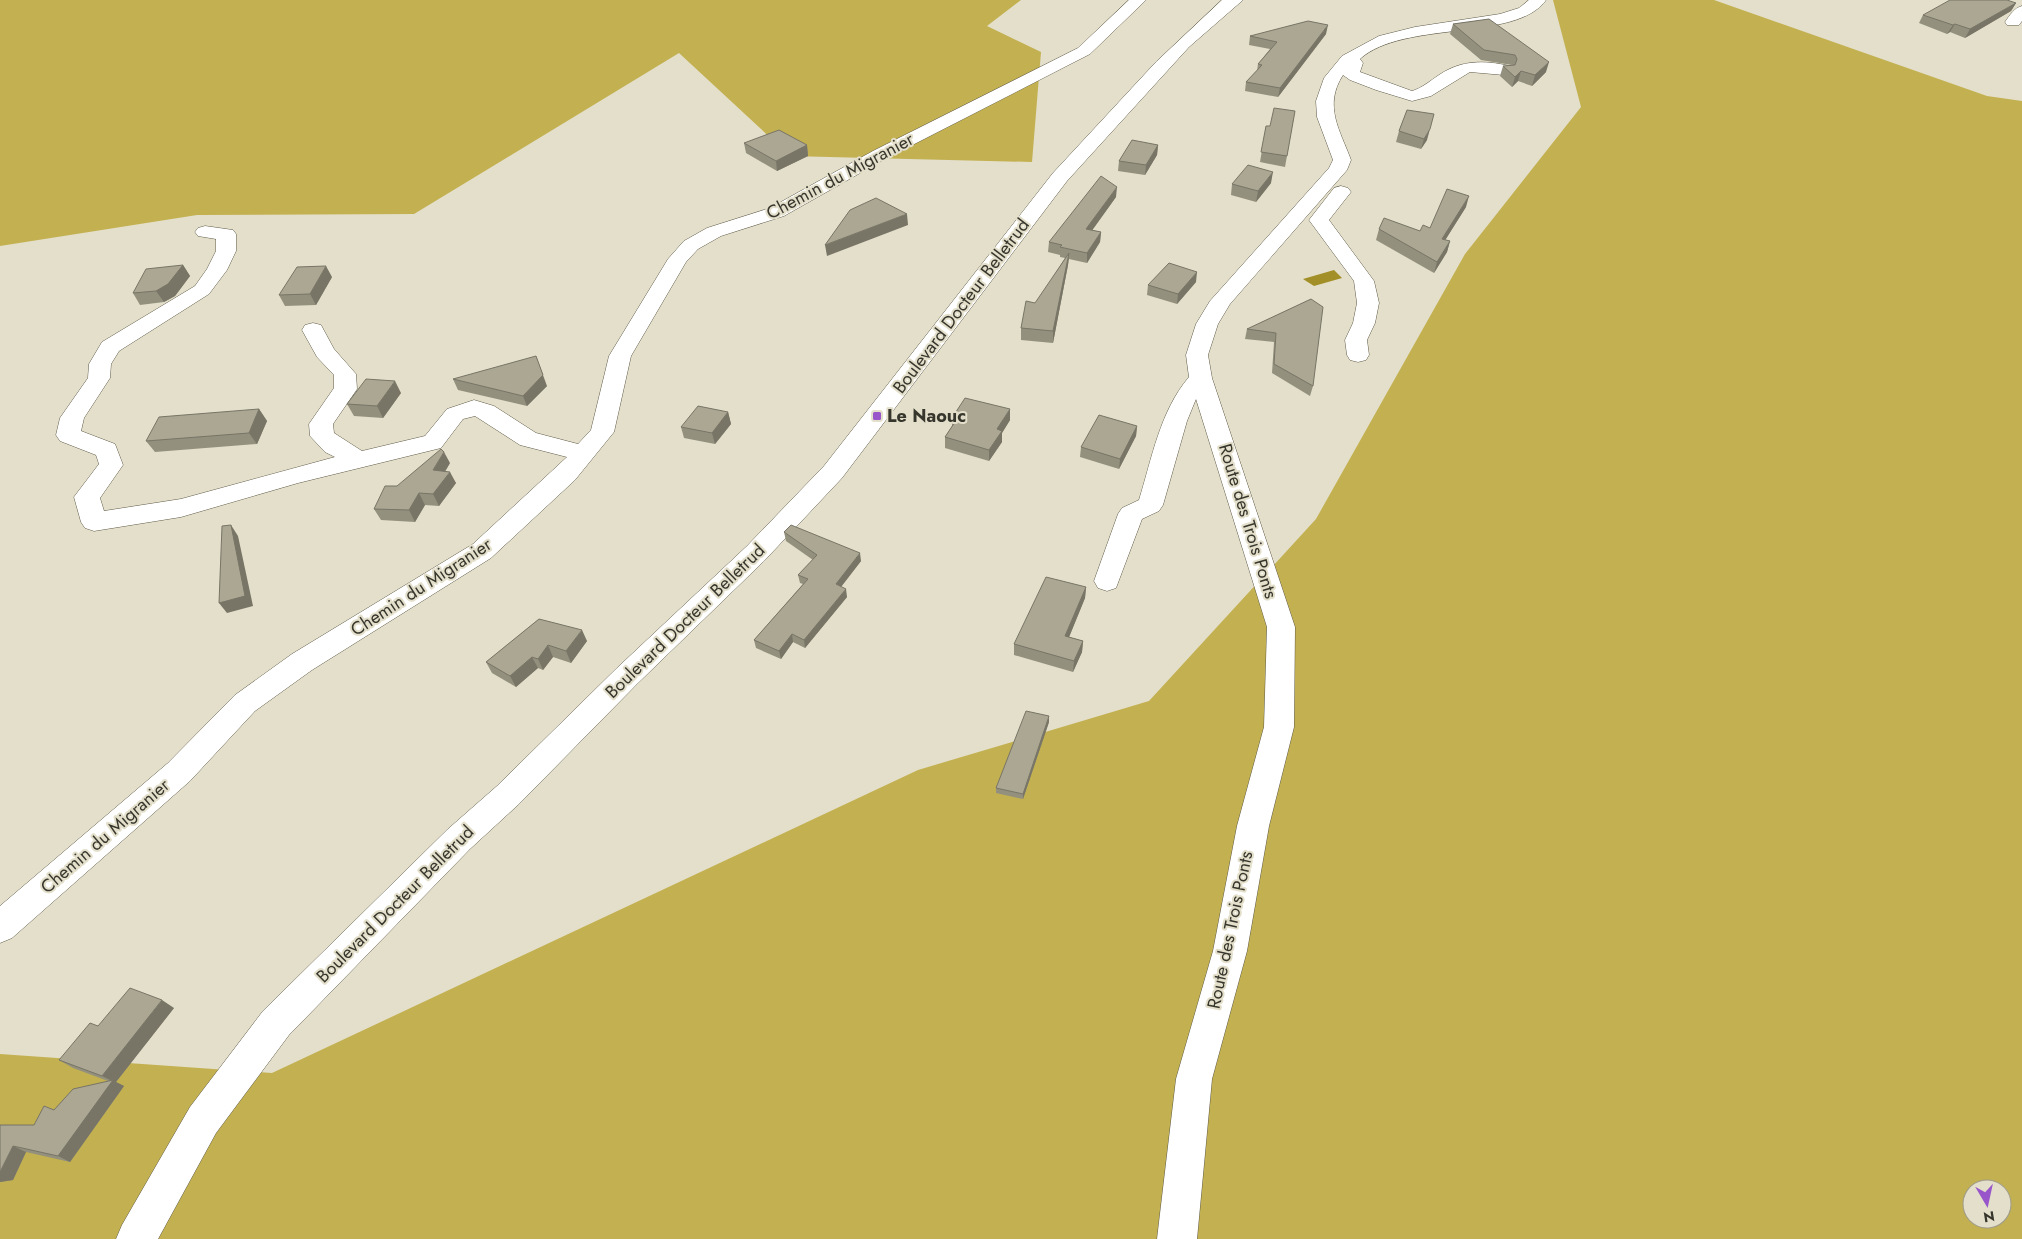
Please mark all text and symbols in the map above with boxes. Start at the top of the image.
street label: Chemin du Migranier [762,126,919,226]
street label: Boulevard Docteur Belletrud [886,213,1036,399]
place label: Le Naouc [887,403,966,429]
marker: Le Naouc [871,410,883,422]
street label: Route des Trois Ponts [1212,440,1284,602]
street label: Chemin du Migranier [345,531,497,642]
street label: Boulevard Docteur Belletrud [599,538,771,704]
street label: Chemin du Migranier [35,772,176,899]
street label: Boulevard Docteur Belletrud [310,819,480,989]
street label: Route des Trois Ponts [1201,849,1259,1011]
north arrow [1962,1179,2012,1229]
text: N [1982,1206,1996,1228]

